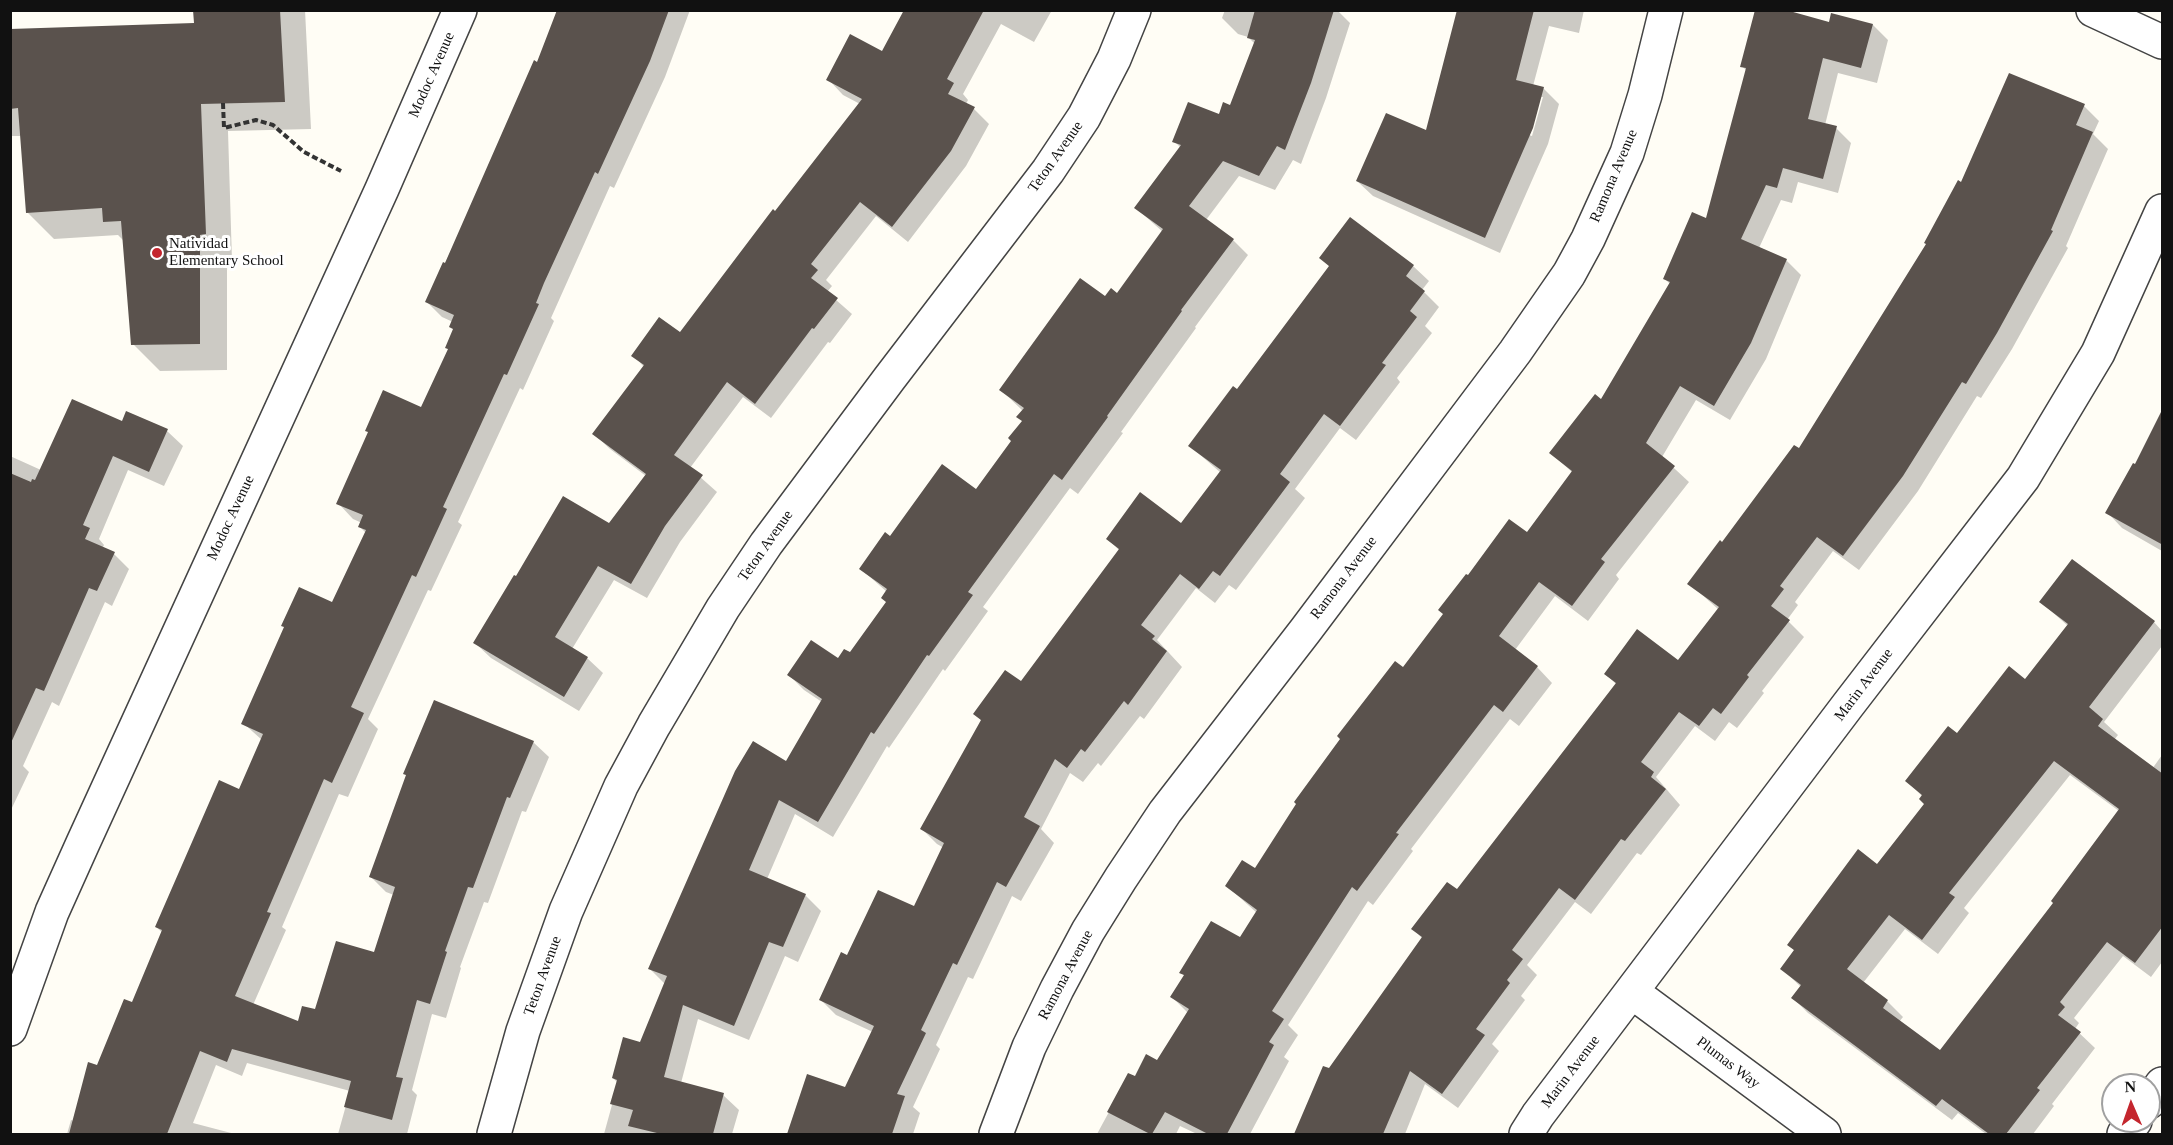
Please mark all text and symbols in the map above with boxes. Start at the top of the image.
street label: Modoc Avenue [405,29,459,121]
street label: Teton Avenue [1025,118,1087,196]
street label: Ramona Avenue [1586,127,1642,225]
place label: Natividad Elementary School [169,235,284,270]
marker: Natividad Elementary School [150,246,164,260]
street label: Modoc Avenue [203,473,259,563]
street label: Teton Avenue [735,507,797,585]
street label: Ramona Avenue [1307,533,1381,623]
street label: Marin Avenue [1831,645,1897,725]
street label: Ramona Avenue [1035,927,1097,1023]
street label: Teton Avenue [520,934,566,1018]
street label: Marin Avenue [1538,1032,1604,1112]
street label: Plumas Way [1693,1033,1763,1093]
north arrow [2101,1073,2161,1133]
text: N [2124,1078,2136,1095]

